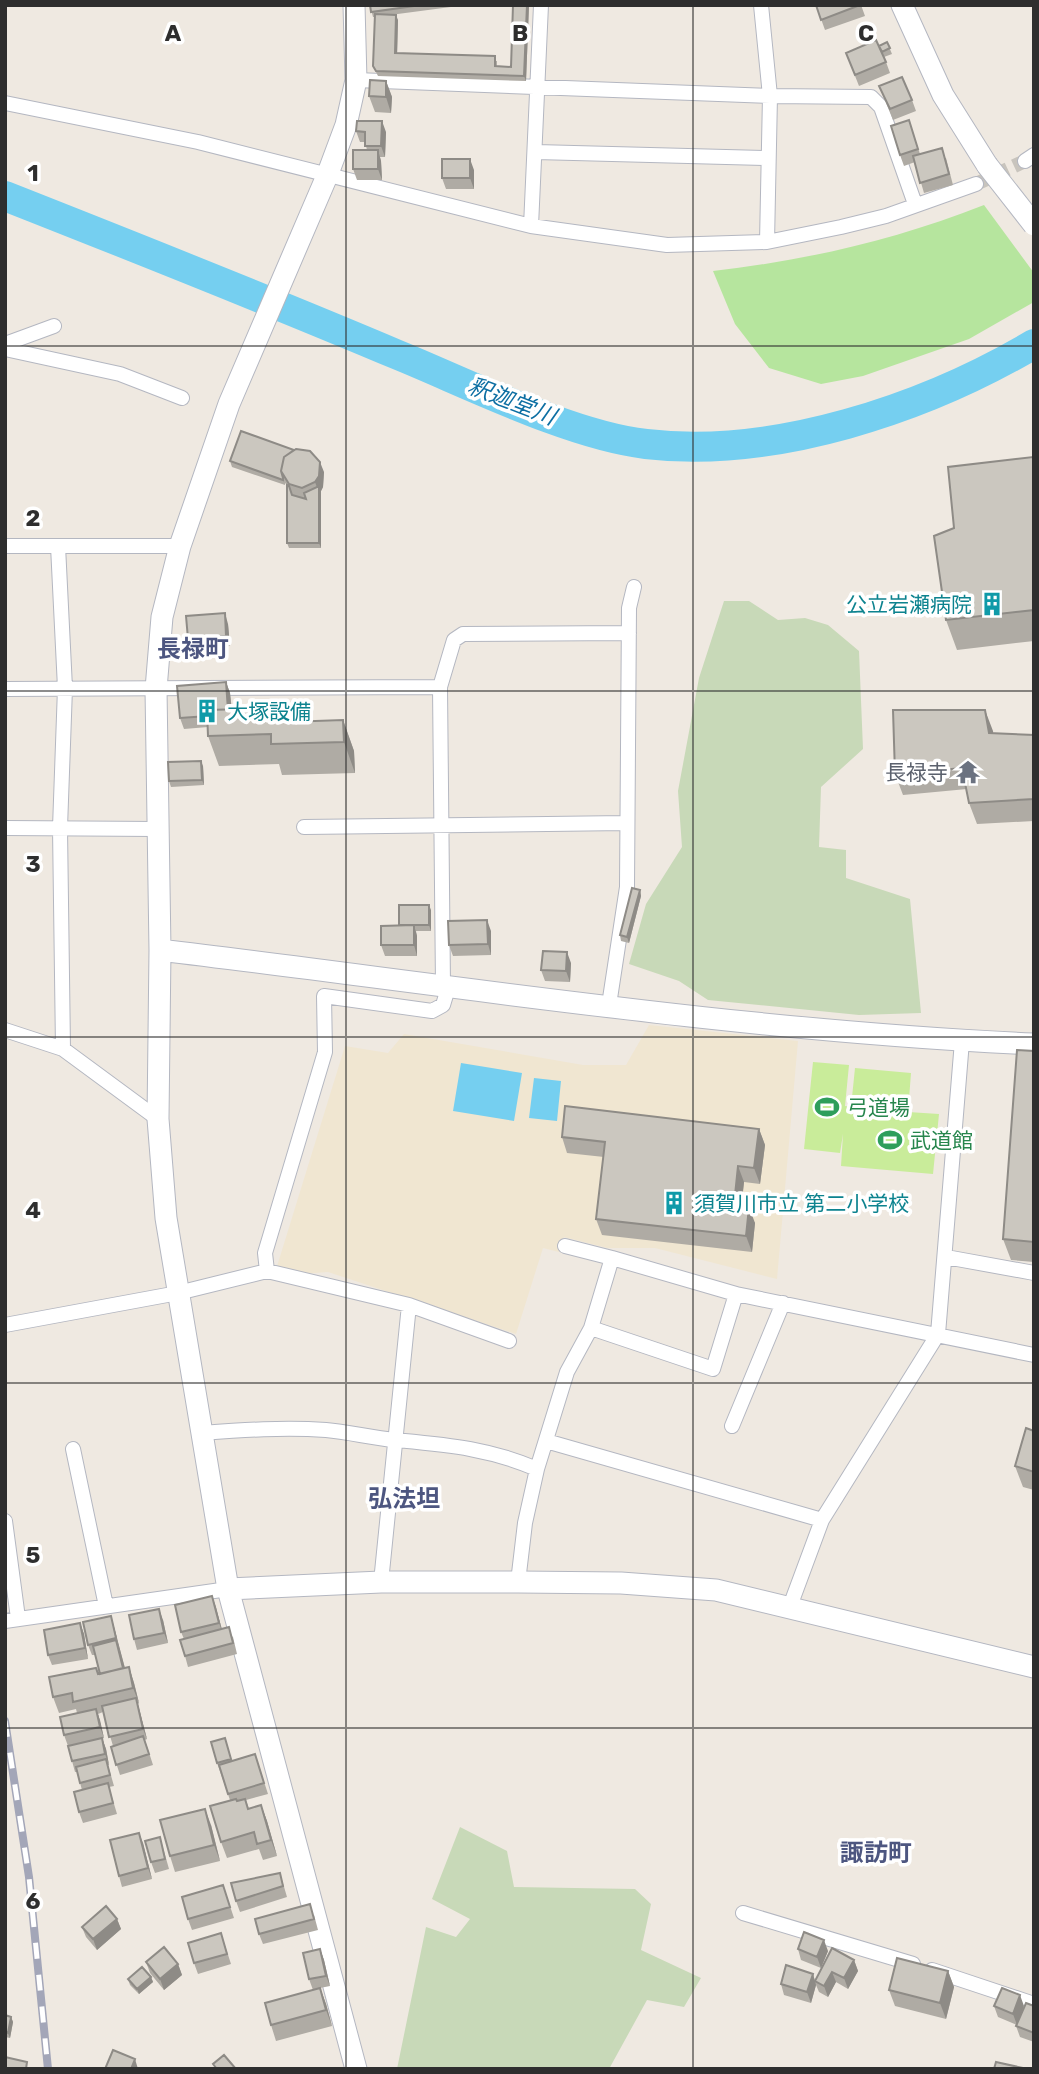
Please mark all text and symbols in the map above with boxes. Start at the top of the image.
text: A [165,19,182,47]
text: B [512,19,528,47]
text: C [858,19,874,47]
text: 1 [27,159,39,187]
water label: 釈迦堂川 [464,371,563,432]
text: 2 [26,504,40,532]
building icon: 公立岩瀬病院 [978,590,1006,618]
place label: 公立岩瀬病院 [846,592,972,617]
district label: 長禄町 [157,635,229,663]
building icon: 大塚設備 [193,697,221,725]
place label: 大塚設備 [227,699,311,724]
temple icon: 長禄寺 [954,758,982,786]
place label: 長禄寺 [885,760,948,785]
text: 3 [25,850,41,878]
sports icon: 弓道場 [813,1093,841,1121]
place label: 弓道場 [847,1095,910,1120]
sports icon: 武道館 [876,1126,904,1154]
place label: 武道館 [910,1128,973,1153]
building icon: 須賀川市立 第二小学校 [660,1189,688,1217]
place label: 須賀川市立 第二小学校 [694,1191,909,1216]
text: 4 [25,1196,41,1224]
district label: 弘法坦 [368,1485,440,1513]
text: 5 [26,1541,41,1569]
district label: 諏訪町 [840,1839,912,1867]
text: 6 [26,1887,41,1915]

